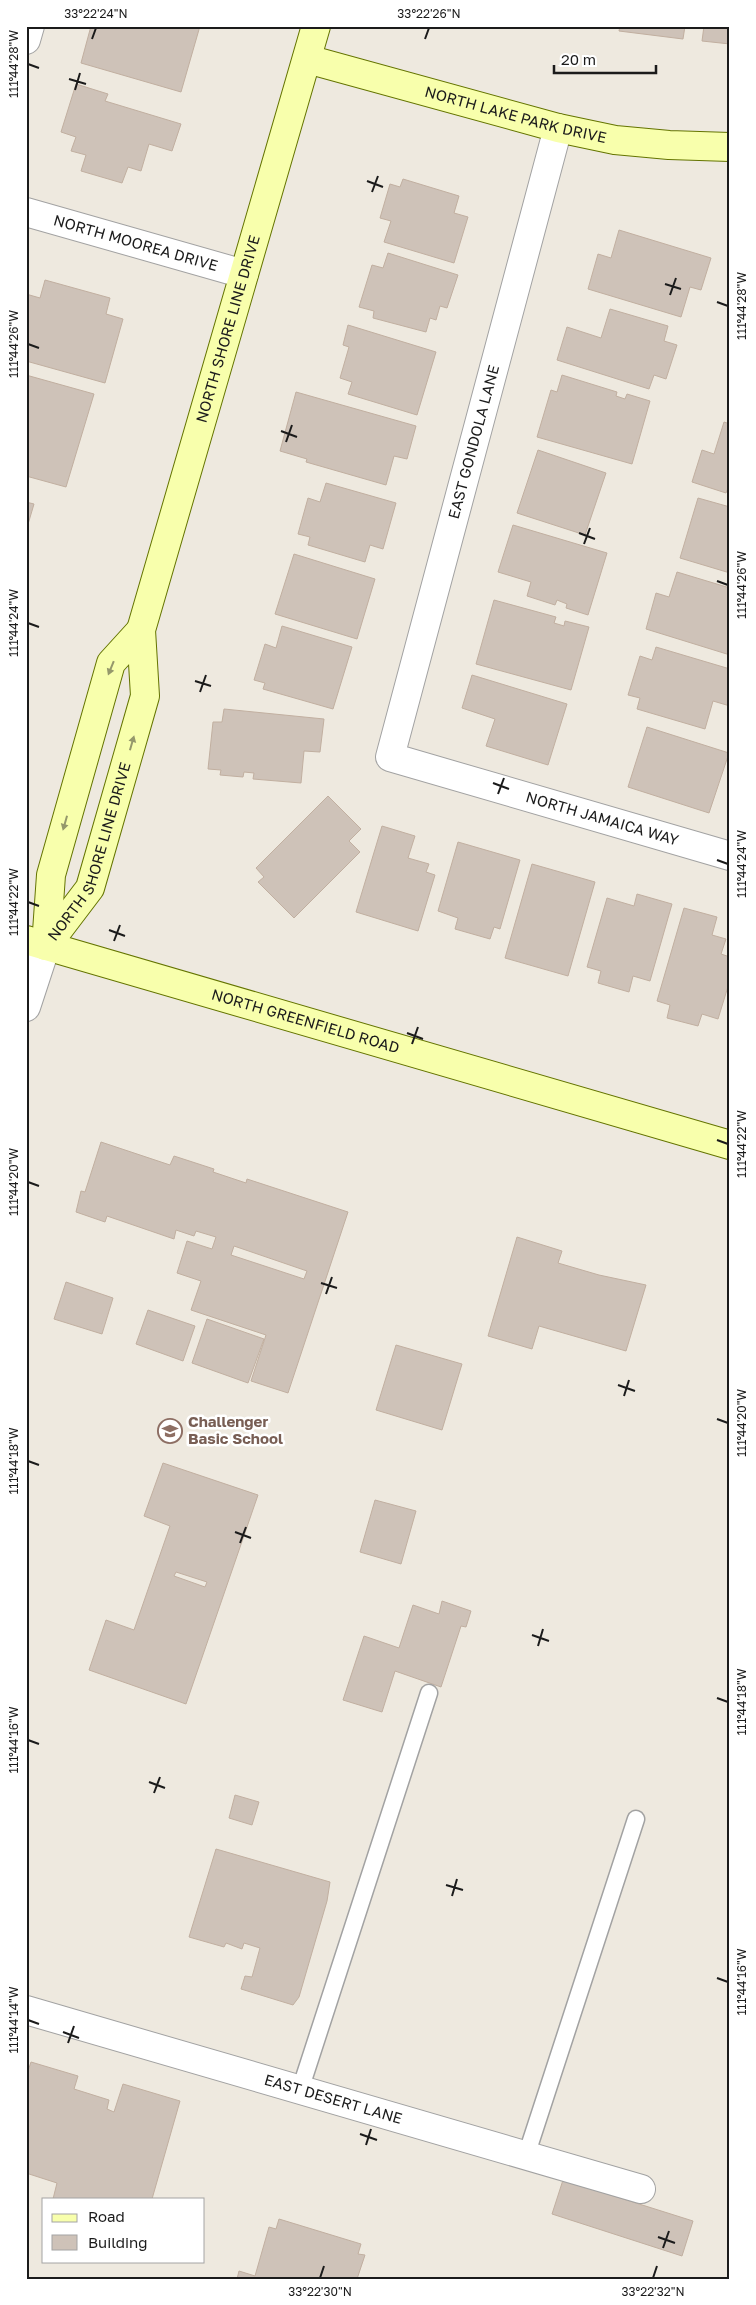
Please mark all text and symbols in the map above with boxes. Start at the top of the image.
text: 33°22'24"N [64,6,128,21]
text: 33°22'26"N [397,6,461,21]
text: 111°44'28"W [6,29,21,98]
scale bar [554,42,656,74]
text: 20 m [561,50,596,68]
street label: NORTH LAKE PARK DRIVE [423,82,608,146]
street label: NORTH MOOREA DRIVE [52,210,220,274]
street label: NORTH SHORE LINE DRIVE [192,233,263,425]
text: 111°44'28"W [734,271,749,340]
text: 111°44'26"W [6,310,21,378]
street label: EAST GONDOLA LANE [444,363,502,521]
text: 111°44'26"W [734,551,749,619]
text: 111°44'24"W [6,588,21,657]
one-way arrow [107,661,115,676]
one-way arrow [128,735,136,750]
street label: NORTH SHORE LINE DRIVE [43,760,134,944]
street label: NORTH JAMAICA WAY [524,787,681,849]
one-way arrow [61,816,69,831]
text: 111°44'24"W [734,829,749,898]
text: 111°44'22"W [6,868,21,936]
street label: NORTH GREENFIELD ROAD [210,985,402,1056]
text: 111°44'22"W [734,1110,749,1178]
text: 111°44'20"W [6,1147,21,1216]
text: 111°44'20"W [734,1388,749,1457]
place label: Challenger Basic School [188,1412,283,1447]
school or university icon: Challenger Basic School [157,1418,183,1444]
text: 111°44'18"W [6,1427,21,1494]
text: 111°44'18"W [734,1668,749,1735]
text: 111°44'16"W [6,1706,21,1773]
text: 111°44'16"W [734,1948,749,2015]
text: 111°44'14"W [6,1986,21,2053]
street label: EAST DESERT LANE [262,2070,405,2127]
legend [42,2198,205,2262]
text: Road [88,2207,125,2225]
text: Building [88,2233,148,2251]
text: 33°22'30"N [288,2284,352,2299]
text: 33°22'32"N [621,2284,685,2299]

